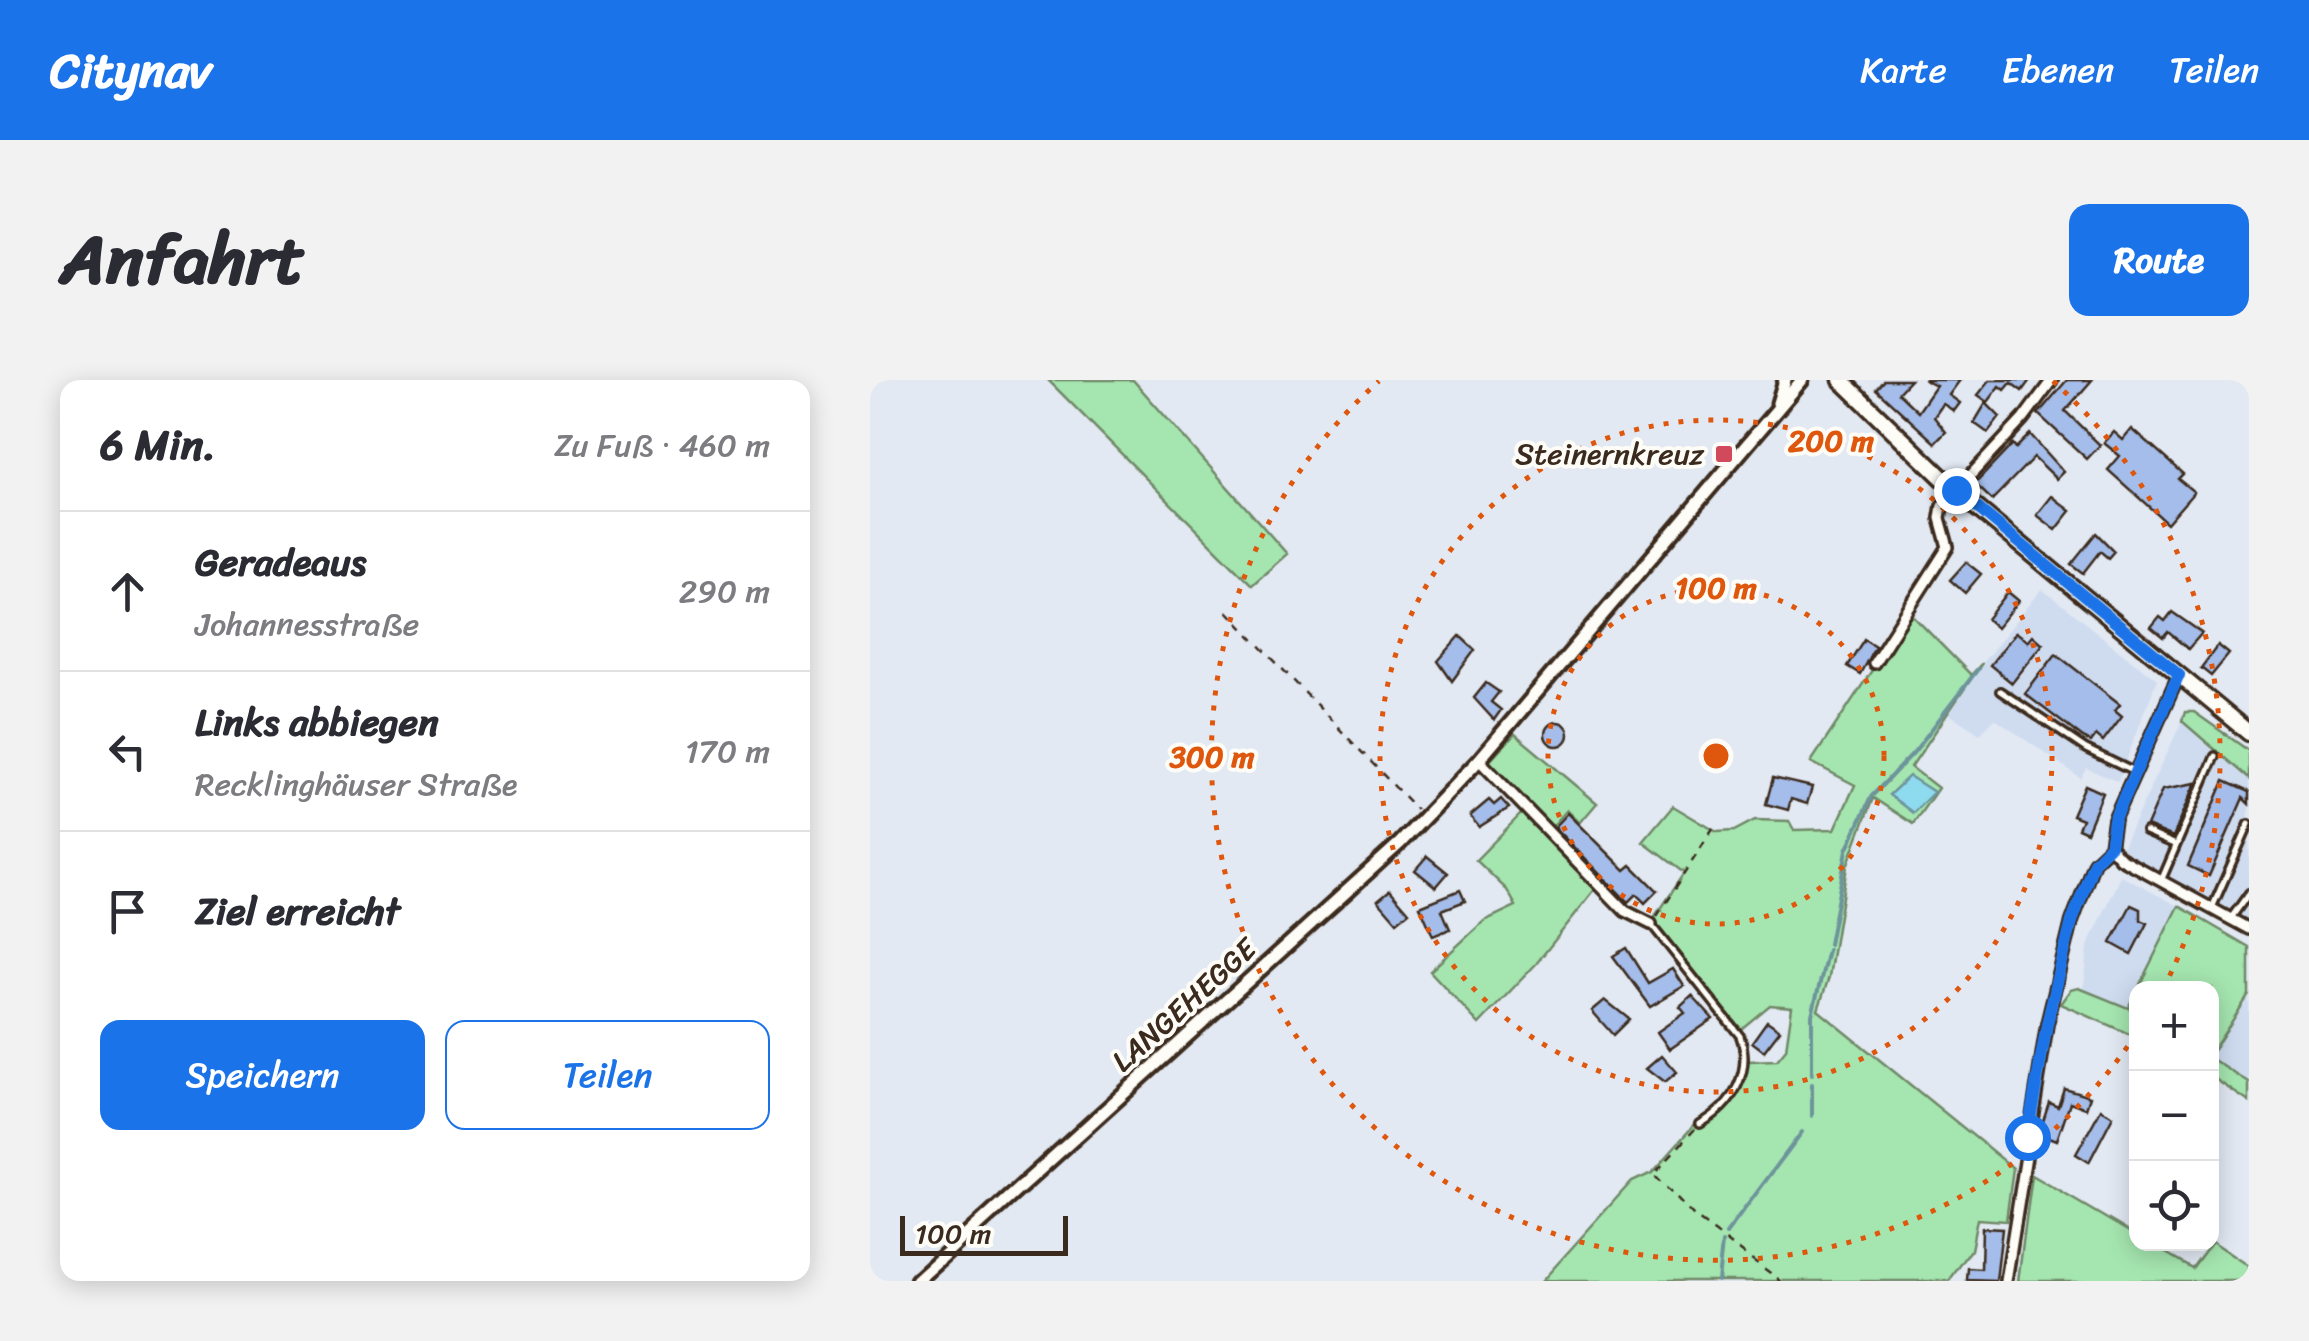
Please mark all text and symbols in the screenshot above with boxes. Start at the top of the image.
text: Citynav [50,28,212,113]
text: Karte [1860,39,1947,101]
text: Ebenen [2002,39,2114,101]
text: Teilen [2169,39,2259,101]
text: Anfahrt [60,198,305,322]
button: Route [2069,204,2249,316]
text: 6 Min. [100,408,216,482]
text: 200 m [1788,414,1874,468]
text: Zu Fuß · 460 m [554,417,770,474]
place label: Steinernkreuz [1515,427,1705,481]
marker: Steinernkreuz [1713,443,1735,465]
route end [1934,468,1980,514]
text: Geradeaus [195,529,366,596]
text: 100 m [1675,561,1757,615]
text: 290 m [679,563,770,620]
icon: ahead [100,564,155,619]
text: Johannesstraße [195,596,419,653]
text: Links abbiegen [195,689,439,756]
text: 170 m [685,723,770,780]
icon: left [100,724,155,779]
text: 300 m [1168,730,1255,784]
centre of rings [1698,738,1734,774]
text: Recklinghäuser Straße [195,756,517,813]
text: Ziel erreicht [195,878,400,945]
icon: arrive [100,884,155,939]
street label: LANGEHEGGE [1098,923,1271,1086]
map controls [2129,981,2219,1251]
button: + [2129,981,2219,1071]
button: Speichern [100,1020,425,1130]
button: Teilen [445,1020,770,1130]
button: − [2129,1071,2219,1161]
route start [2005,1115,2051,1161]
button: locate [2129,1161,2219,1251]
text: 100 m [915,1209,991,1258]
scale bar [900,1211,1068,1256]

